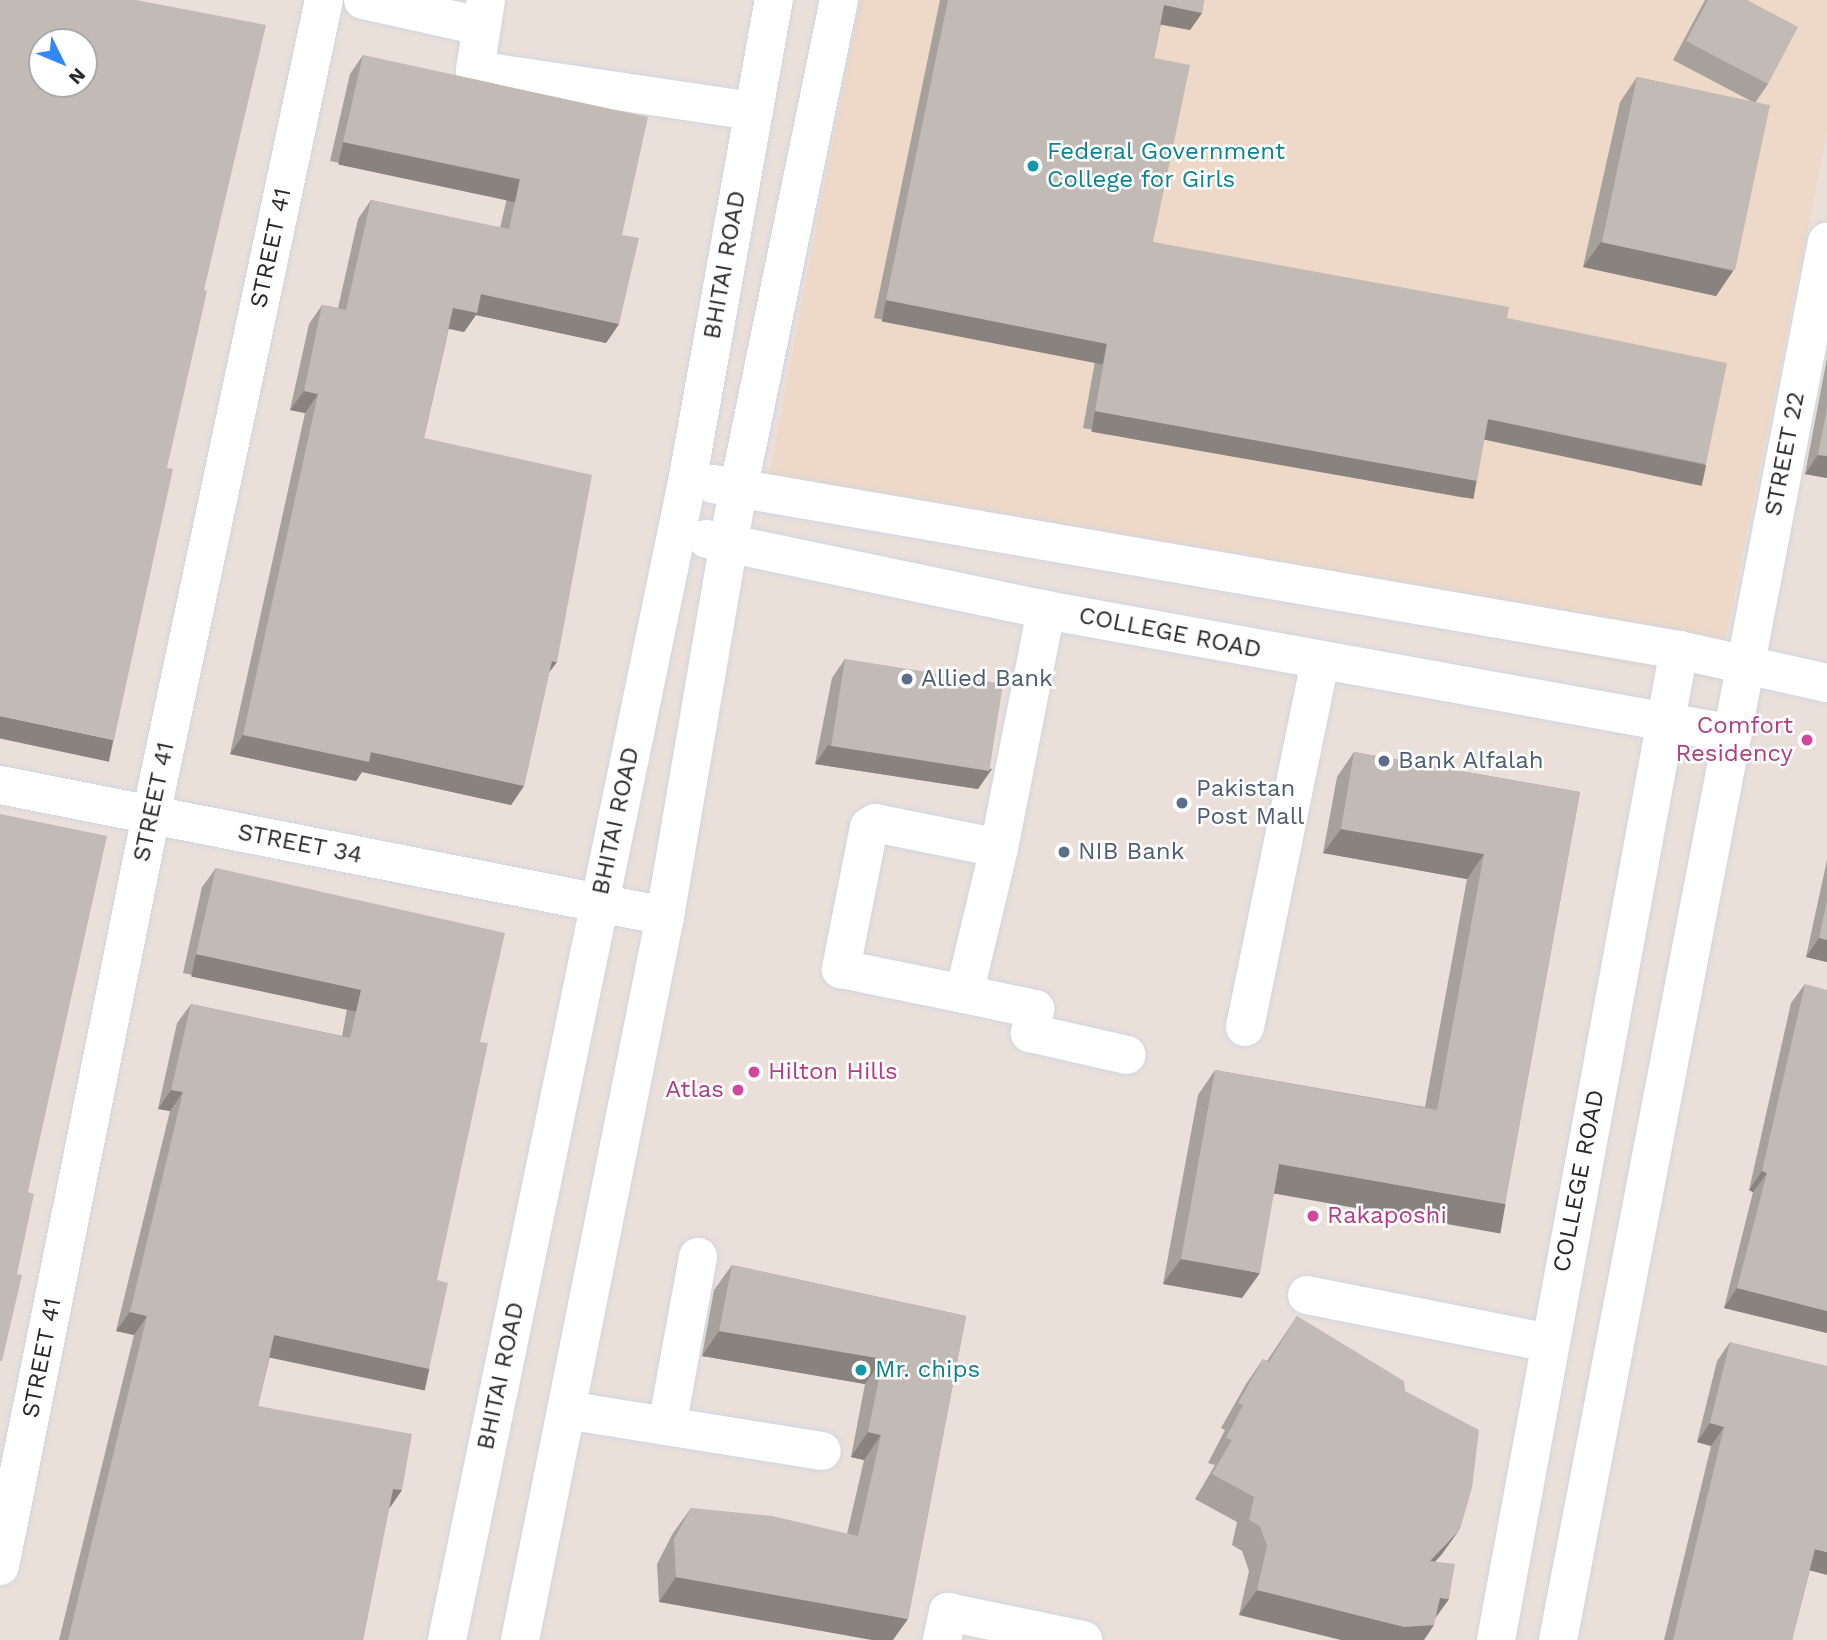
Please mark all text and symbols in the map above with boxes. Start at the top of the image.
north arrow [28,28,98,98]
text: N [64,63,90,89]
place label: Federal Government College for Girls [1047,138,1286,194]
marker: Federal Government College for Girls [1025,158,1041,174]
street label: STREET 41 [244,185,298,311]
street label: BHITAI ROAD [698,189,752,341]
street label: STREET 22 [1759,389,1811,519]
street label: COLLEGE ROAD [1076,601,1264,665]
place label: Allied Bank [921,665,1053,693]
marker: Allied Bank [899,671,915,687]
place label: Comfort Residency [1675,712,1793,768]
marker: Comfort Residency [1799,732,1815,748]
street label: STREET 41 [127,739,181,865]
street label: BHITAI ROAD [586,745,646,897]
place label: Bank Alfalah [1398,747,1545,775]
marker: Bank Alfalah [1376,753,1392,769]
place label: Pakistan Post Mall [1196,775,1304,831]
marker: Pakistan Post Mall [1174,795,1190,811]
street label: STREET 34 [235,818,365,870]
place label: NIB Bank [1078,838,1184,866]
marker: NIB Bank [1056,844,1072,860]
place label: Hilton Hills [768,1058,898,1086]
marker: Hilton Hills [746,1064,762,1080]
place label: Atlas [665,1076,724,1104]
marker: Atlas [730,1082,746,1098]
street label: COLLEGE ROAD [1547,1087,1611,1275]
place label: Rakaposhi [1327,1202,1447,1230]
marker: Rakaposhi [1305,1208,1321,1224]
street label: STREET 41 [16,1295,68,1421]
street label: BHITAI ROAD [471,1300,531,1452]
place label: Mr. chips [875,1356,980,1384]
marker: Mr. chips [853,1362,869,1378]

